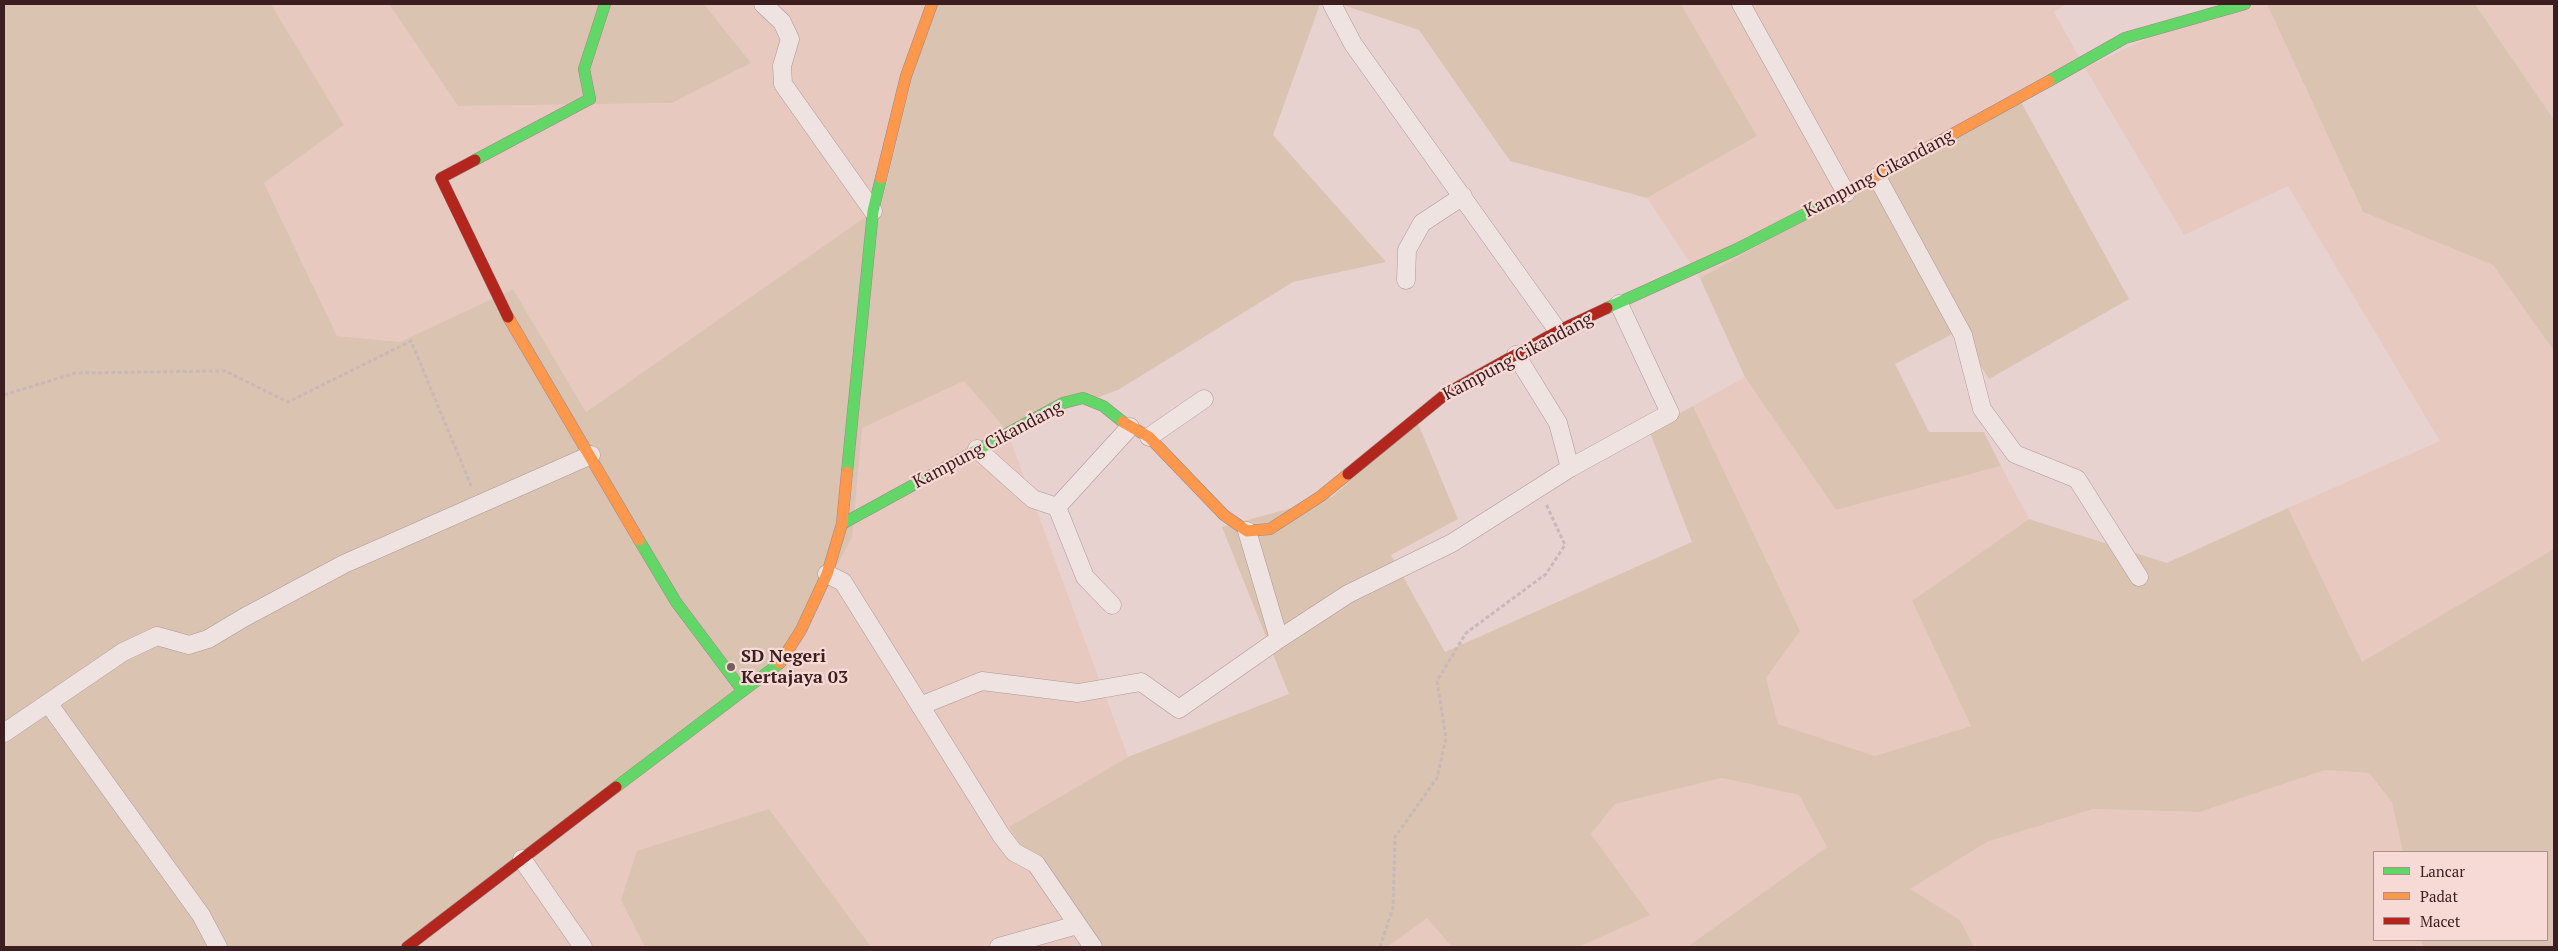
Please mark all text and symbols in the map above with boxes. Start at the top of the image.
street label: Kampung Cikandang [1800,125,1958,223]
street label: Kampung Cikandang [1439,308,1597,406]
street label: Kampung Cikandang [909,396,1067,494]
place label: SD Negeri Kertajaya 03 [741,646,848,689]
marker: SD Negeri Kertajaya 03 [725,661,737,673]
legend [2373,851,2548,941]
text: Lancar [2420,861,2465,881]
text: Padat [2420,886,2458,906]
text: Macet [2420,911,2460,931]

